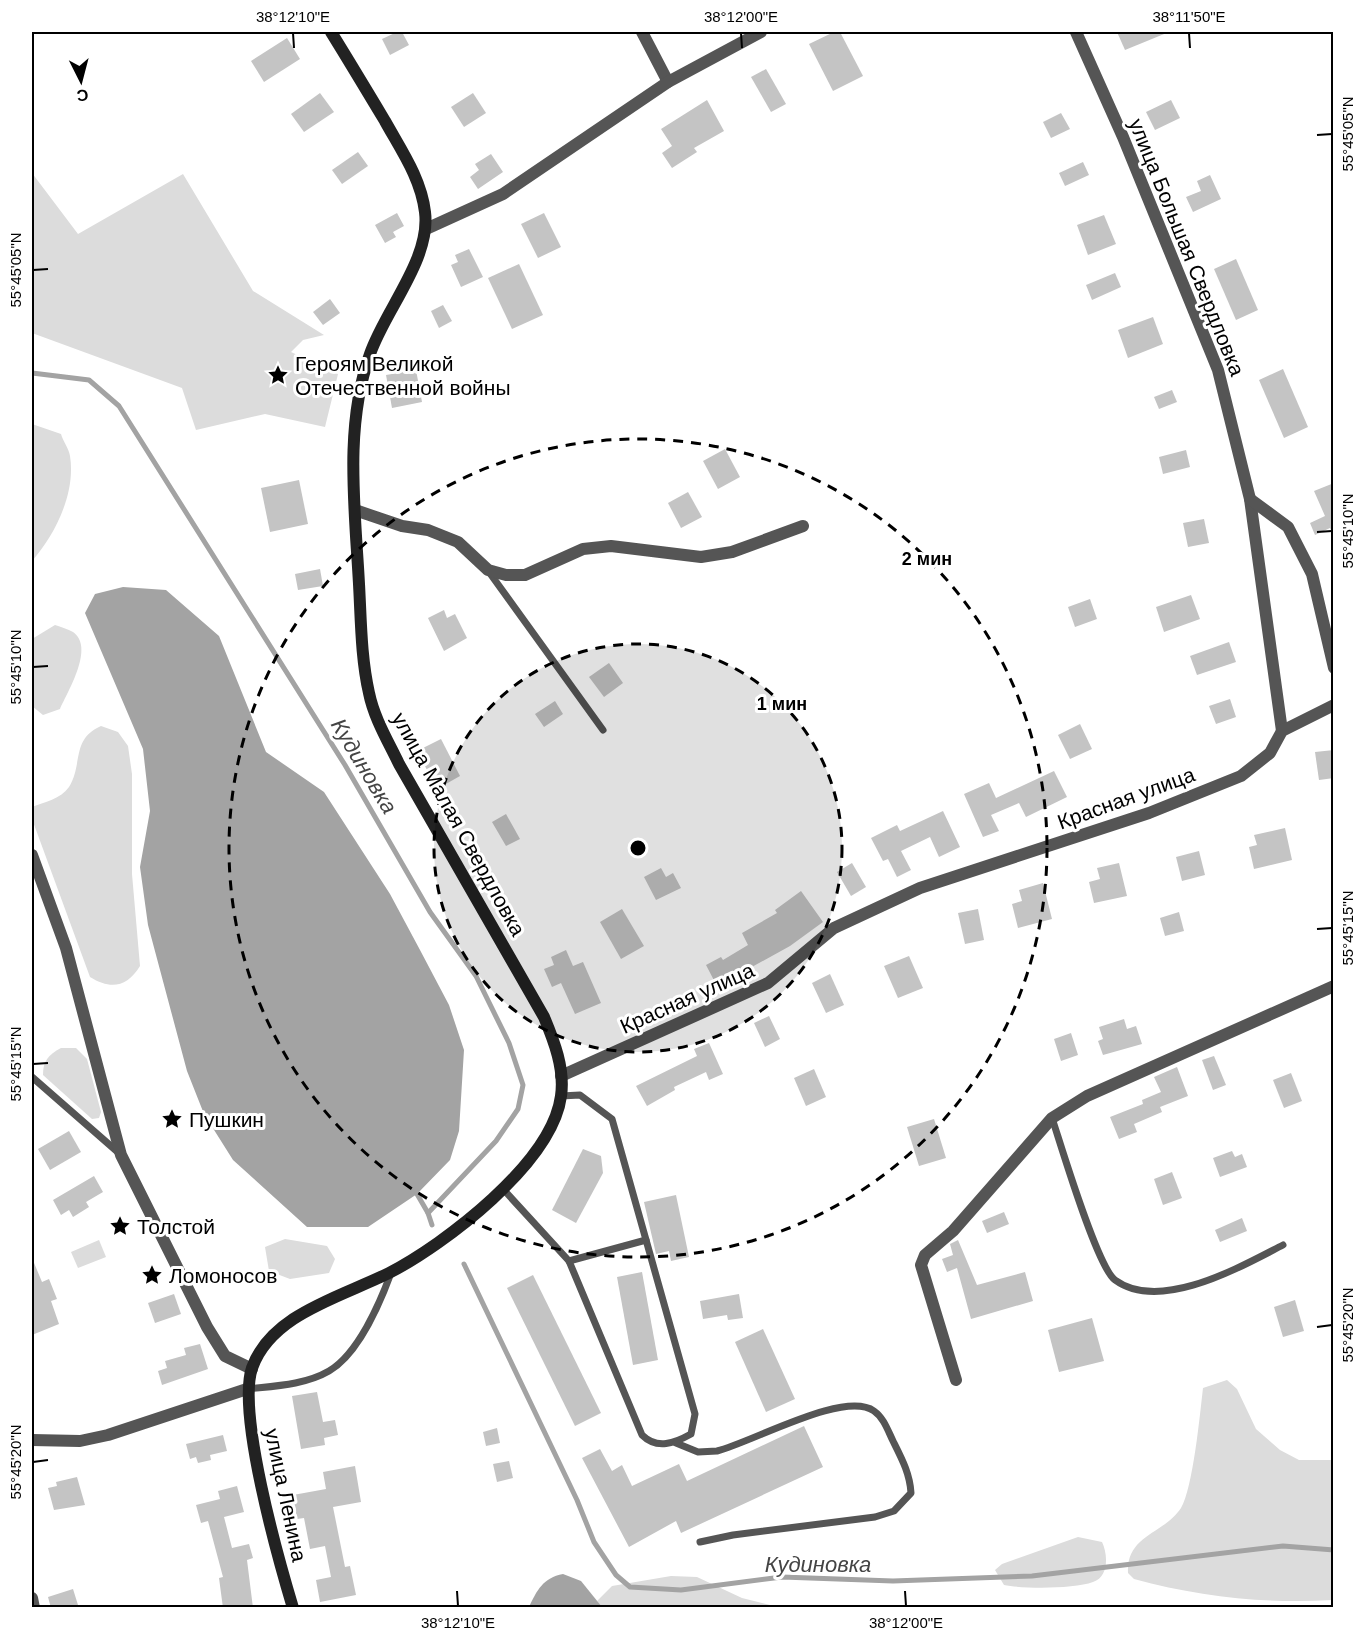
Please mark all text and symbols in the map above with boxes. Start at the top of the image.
text: 38°12'10"E [256,8,330,25]
text: 38°12'00"E [704,8,778,25]
text: 38°11'50"E [1152,8,1226,25]
north arrow [51,51,111,111]
text: С [75,86,89,105]
text: 55°45'05"N [1339,96,1356,172]
street label: улица Большая Свердловка [1125,115,1249,379]
text: 55°45'05"N [7,232,24,308]
place label: Героям Великой Отечественной войны [295,352,511,399]
place icon: Героям Великой Отечественной войны [266,363,290,387]
text: 55°45'10"N [1339,493,1356,569]
text: 2 мин [902,549,952,569]
text: 55°45'10"N [7,629,24,705]
text: 1 мин [757,694,807,714]
street label: улица Малая Свердловка [388,708,530,940]
water label: Кудиновка [326,714,402,818]
street label: Красная улица [1054,762,1198,833]
centre of rings [628,838,648,858]
text: 55°45'15"N [1339,890,1356,966]
street label: Красная улица [616,958,758,1038]
text: 55°45'15"N [7,1026,24,1102]
place icon: Пушкин [160,1107,184,1131]
place label: Пушкин [189,1108,264,1131]
place icon: Толстой [108,1214,132,1238]
place label: Толстой [137,1215,215,1238]
place icon: Ломоносов [140,1263,164,1287]
place label: Ломоносов [169,1264,277,1287]
text: 55°45'20"N [1339,1287,1356,1363]
text: 55°45'20"N [7,1424,24,1500]
street label: улица Ленина [261,1426,311,1564]
water label: Кудиновка [765,1552,871,1577]
text: 38°12'10"E [421,1614,495,1631]
text: 38°12'00"E [869,1614,943,1631]

